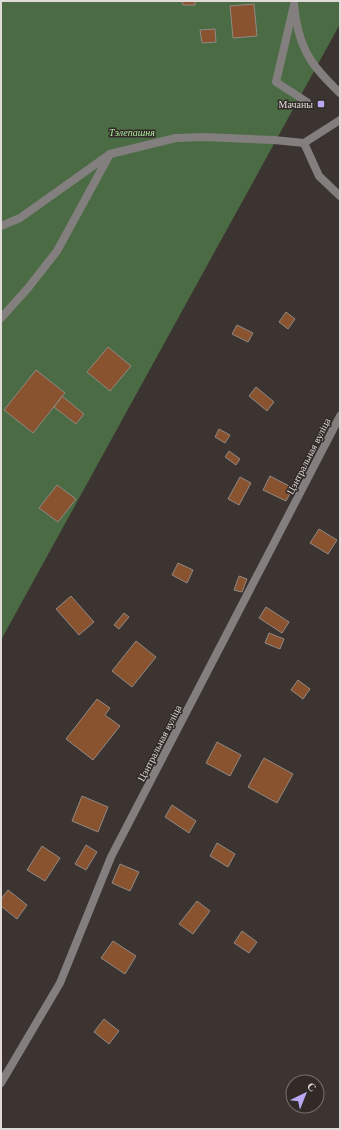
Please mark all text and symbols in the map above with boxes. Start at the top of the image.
place label: Мачаны [279,98,313,111]
marker: Мачаны [316,99,326,109]
park label: Тэлепашня [109,126,155,139]
street label: Цэнтральная вуліца [284,415,334,497]
street label: Цэнтральная вуліца [135,702,185,784]
north arrow [285,1074,325,1114]
text: С [304,1079,320,1095]

